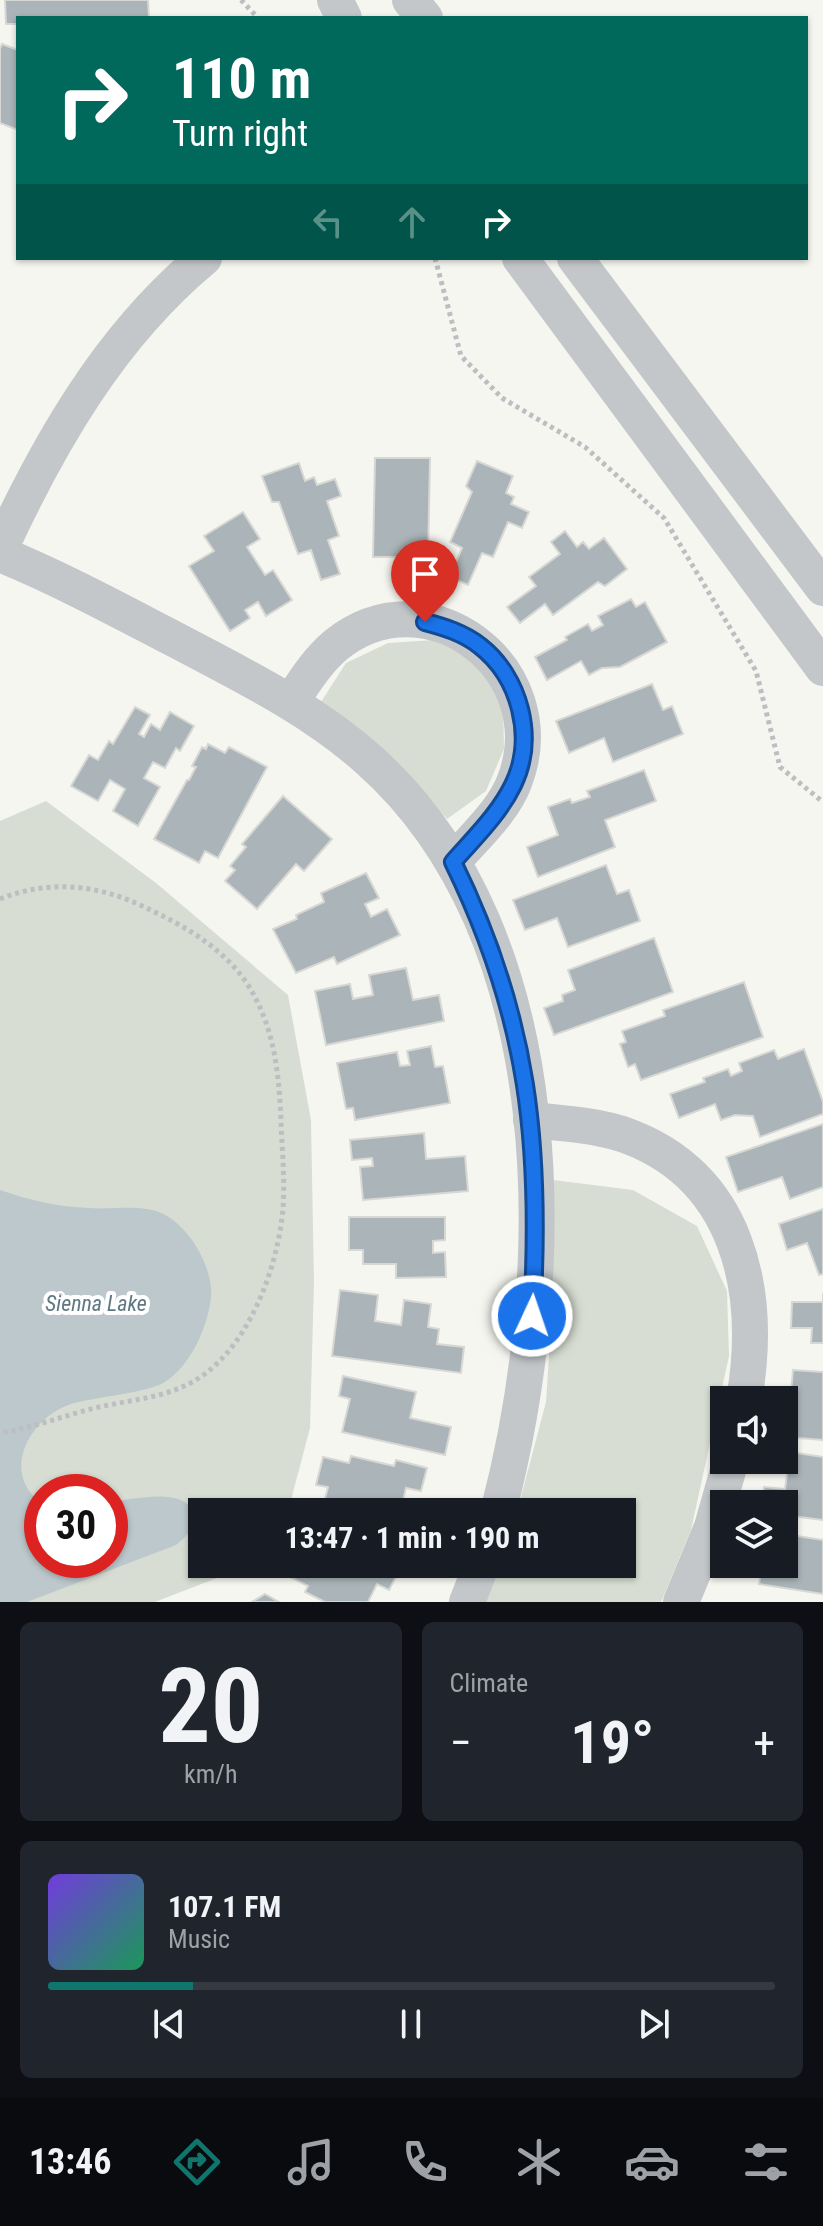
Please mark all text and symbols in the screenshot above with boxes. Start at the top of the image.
text: 110 m [172,46,311,112]
icon: right [40,48,144,152]
text: Turn right [172,113,308,155]
icon: left [306,200,350,244]
icon: ahead [390,200,434,244]
icon: right [474,200,518,244]
pin [391,540,459,622]
icon: arrive [403,552,447,596]
position arrow [490,1274,574,1358]
water label: Sienna Lake [45,1291,147,1316]
map controls [710,1386,798,1578]
button: sound [710,1386,798,1474]
speed limit sign: 30 [24,1474,128,1578]
button: layers [710,1490,798,1578]
text: 13:47 · 1 min · 190 m [285,1520,539,1555]
text: 20 [158,1646,263,1767]
text: Climate [450,1668,528,1698]
text: 19° [570,1707,654,1778]
text: − [450,1717,472,1769]
text: + [753,1717,775,1769]
text: km/h [184,1759,238,1789]
text: 107.1 FM [168,1889,281,1924]
text: Music [168,1924,230,1954]
icon: previous [147,2002,191,2046]
icon: pause [389,2002,433,2046]
icon: next [632,2002,676,2046]
icon: directions [169,2134,225,2190]
icon: music [283,2134,339,2190]
icon: phone [397,2134,453,2190]
icon: climate [511,2134,567,2190]
icon: car [624,2134,680,2190]
icon: filters [738,2134,794,2190]
text: 13:46 [29,2141,112,2183]

